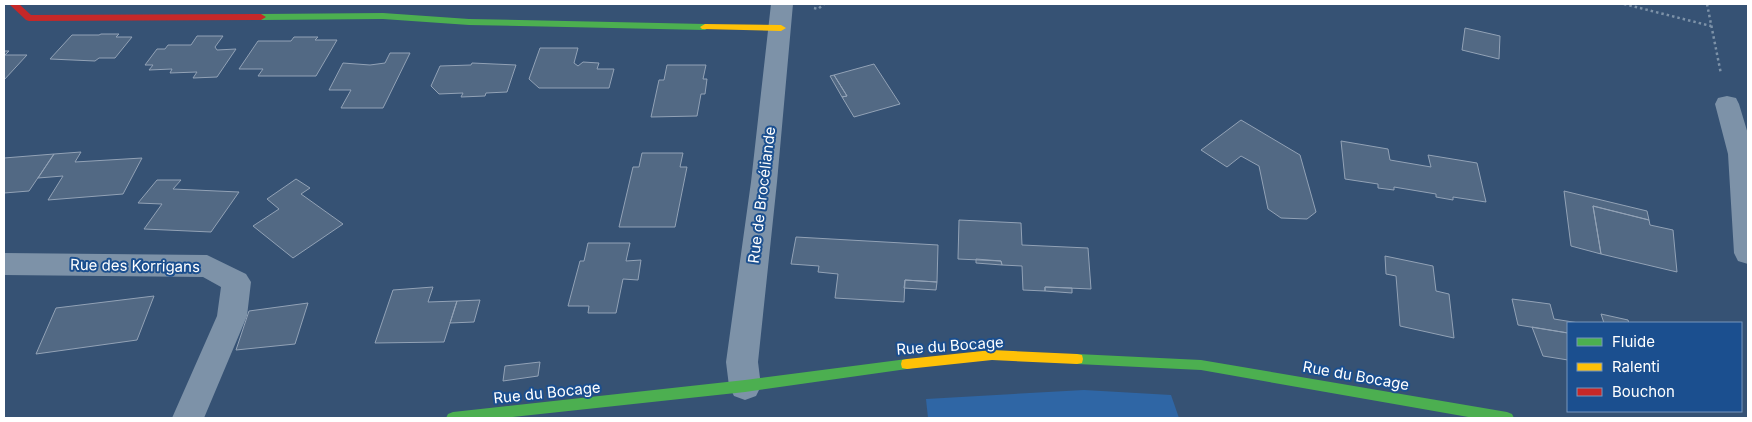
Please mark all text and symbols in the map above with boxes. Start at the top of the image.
street label: Rue de Brocéliande [744,125,779,264]
street label: Rue des Korrigans [70,255,200,276]
legend [1567,322,1742,412]
street label: Rue du Bocage [896,332,1004,359]
text: Fluide [1612,332,1655,351]
street label: Rue du Bocage [1301,357,1411,394]
text: Ralenti [1612,357,1660,376]
street label: Rue du Bocage [492,377,601,408]
text: Bouchon [1612,382,1675,401]

